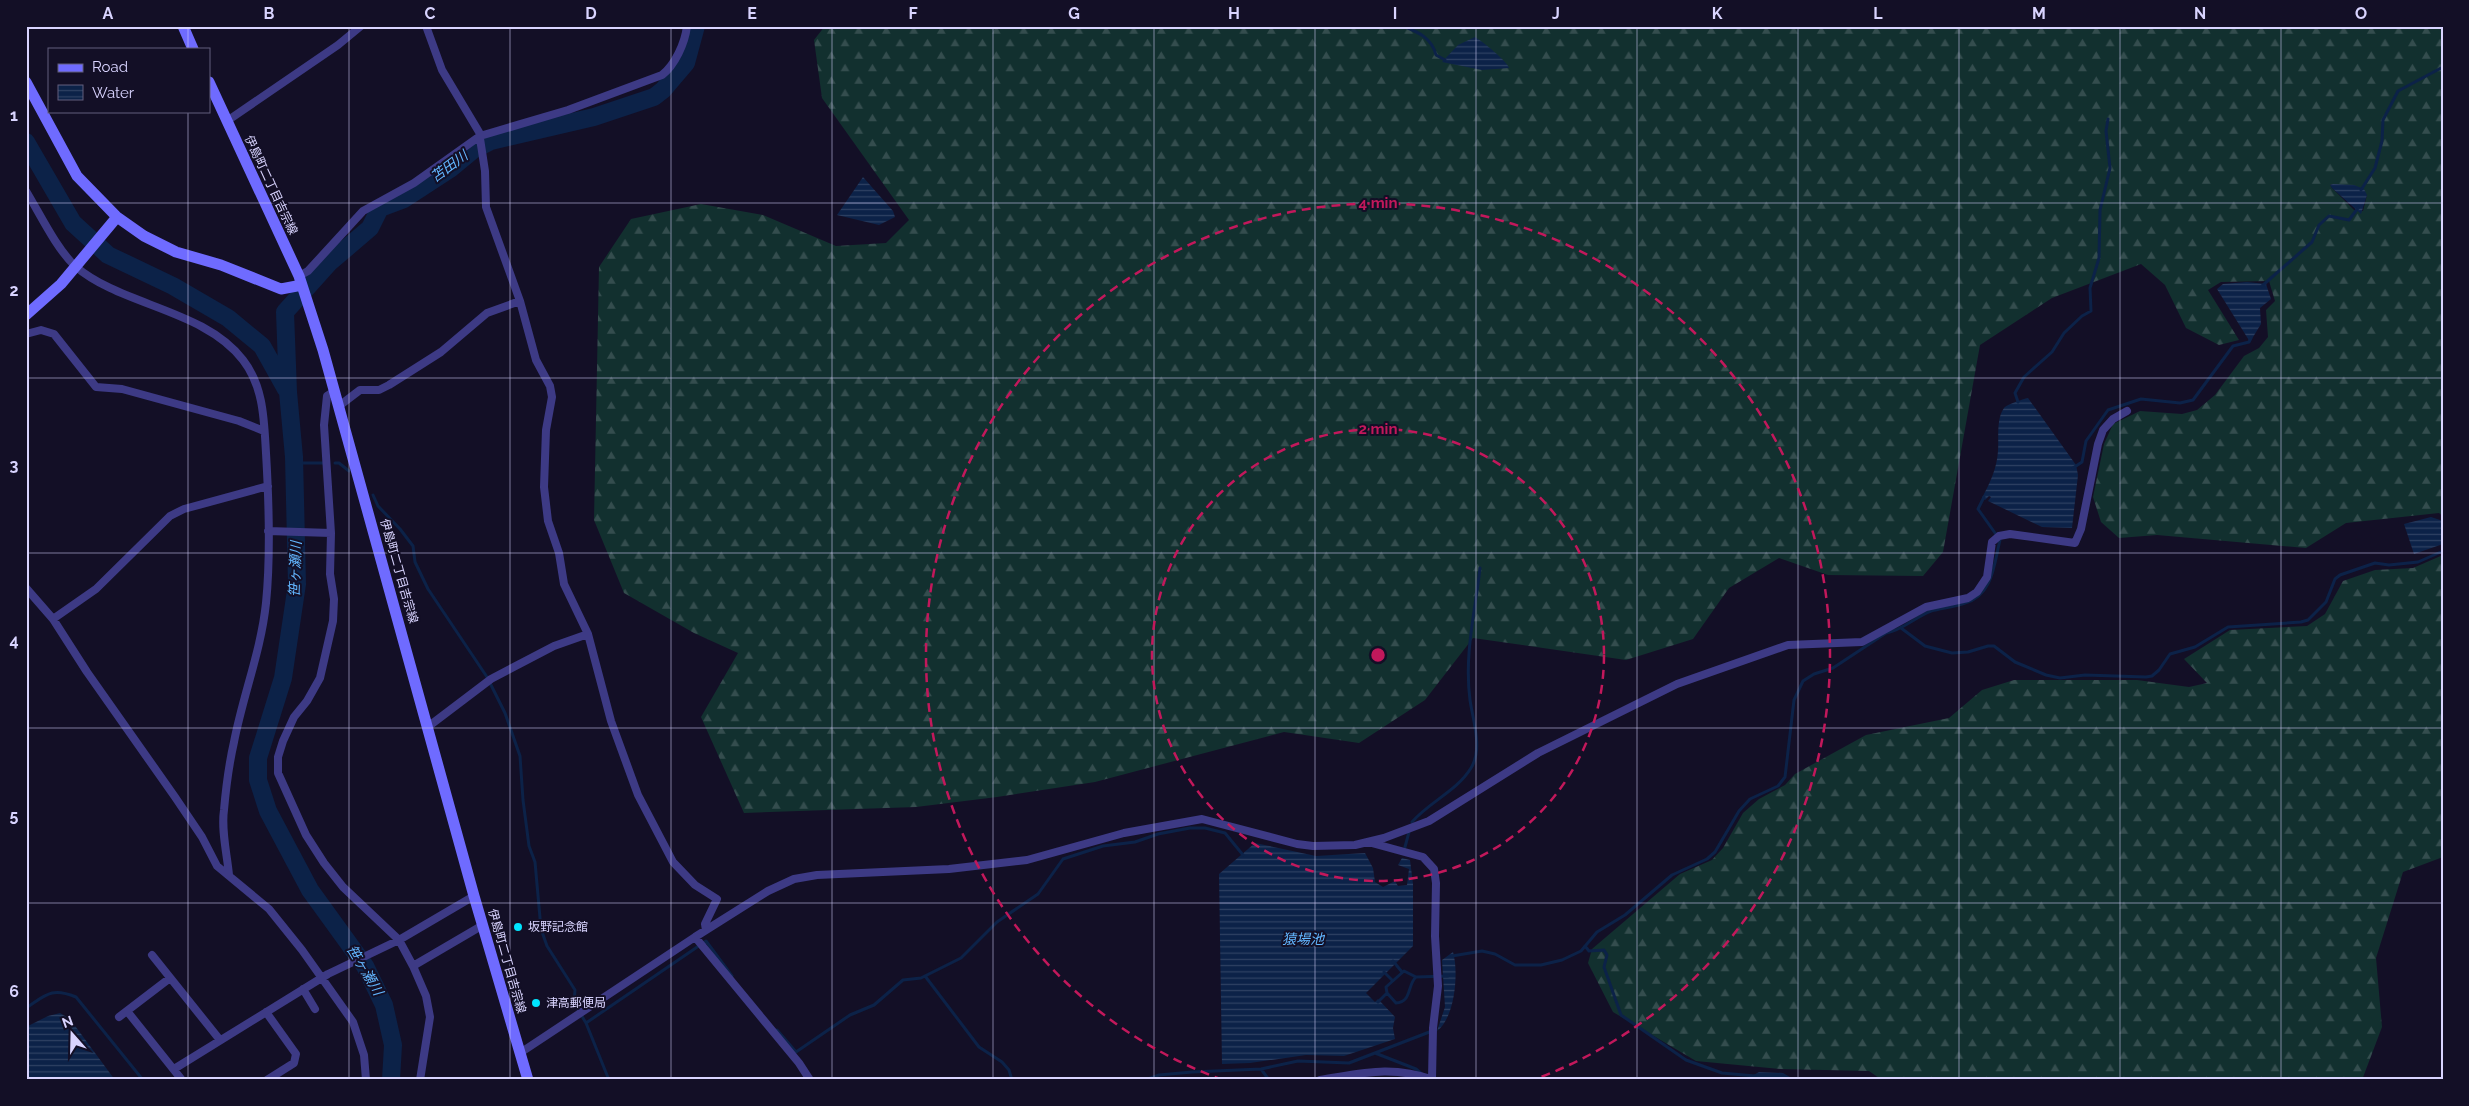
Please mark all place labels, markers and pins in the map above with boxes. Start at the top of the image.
centre of rings [1369,646,1387,664]
place label: 坂野記念館 [528,920,588,934]
marker: 坂野記念館 [512,921,524,933]
place label: 津高郵便局 [546,996,606,1010]
marker: 津高郵便局 [530,997,542,1009]

